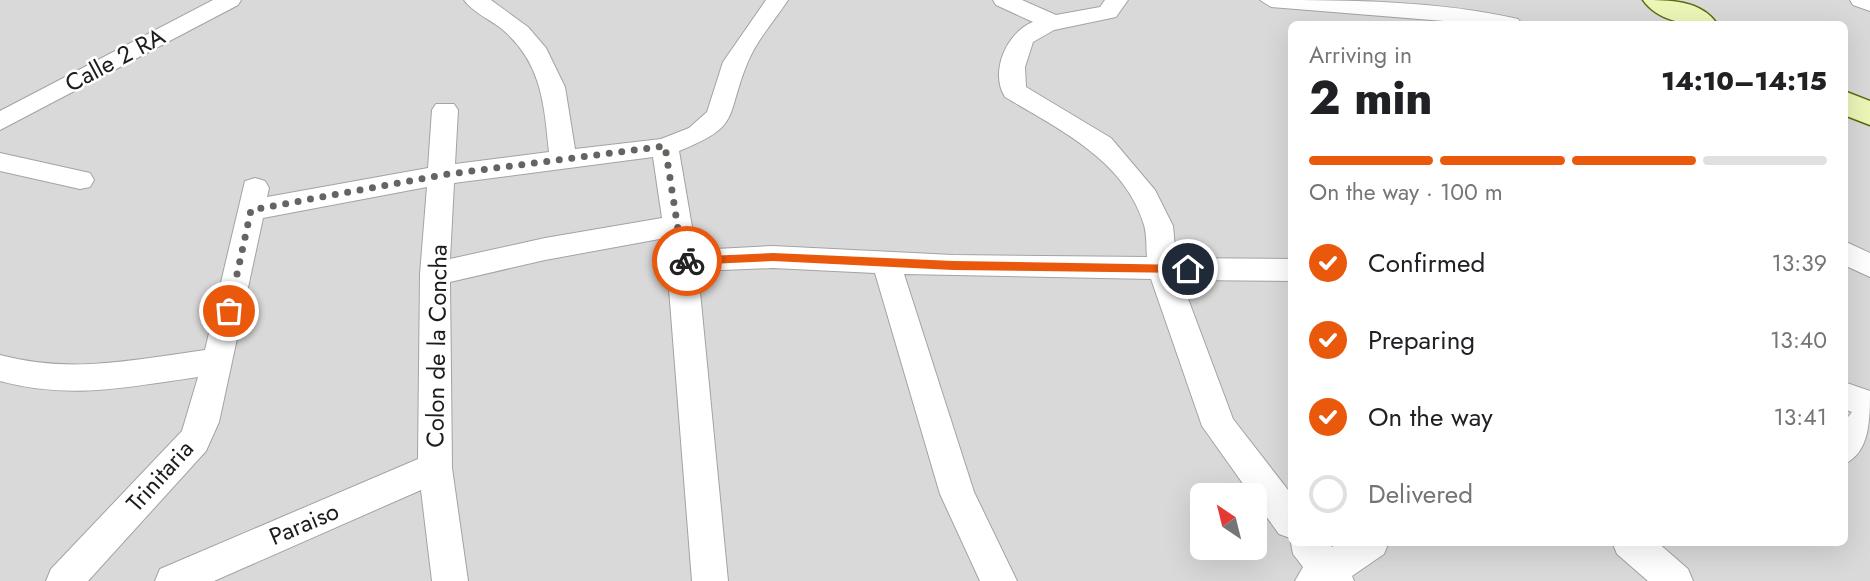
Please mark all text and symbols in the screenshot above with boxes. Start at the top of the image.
street label: Calle 2 RA [59,19,171,101]
text: Arriving in [1309,38,1412,72]
text: 14:10–14:15 [1661,62,1827,100]
text: 2 min [1309,65,1433,131]
text: On the way · 100 m [1309,175,1503,209]
courier [652,226,722,296]
pin [1158,239,1218,299]
icon: bike [668,242,706,280]
street label: Colon de la Concha [417,244,456,448]
icon: check [1309,244,1347,282]
text: Confirmed [1368,244,1485,282]
text: 13:39 [1771,246,1827,280]
icon: home [1169,250,1207,288]
pin [199,281,259,341]
icon: bag [210,292,248,330]
icon: check [1309,321,1347,359]
text: Preparing [1368,321,1475,359]
text: 13:40 [1770,323,1827,357]
icon: check [1309,398,1347,436]
text: On the way [1368,398,1493,436]
text: 13:41 [1773,400,1827,434]
street label: Trinitaria [118,432,201,519]
text: Delivered [1368,475,1473,513]
north arrow [1190,483,1267,560]
map controls [1190,483,1267,560]
street label: Paraiso [263,493,344,554]

